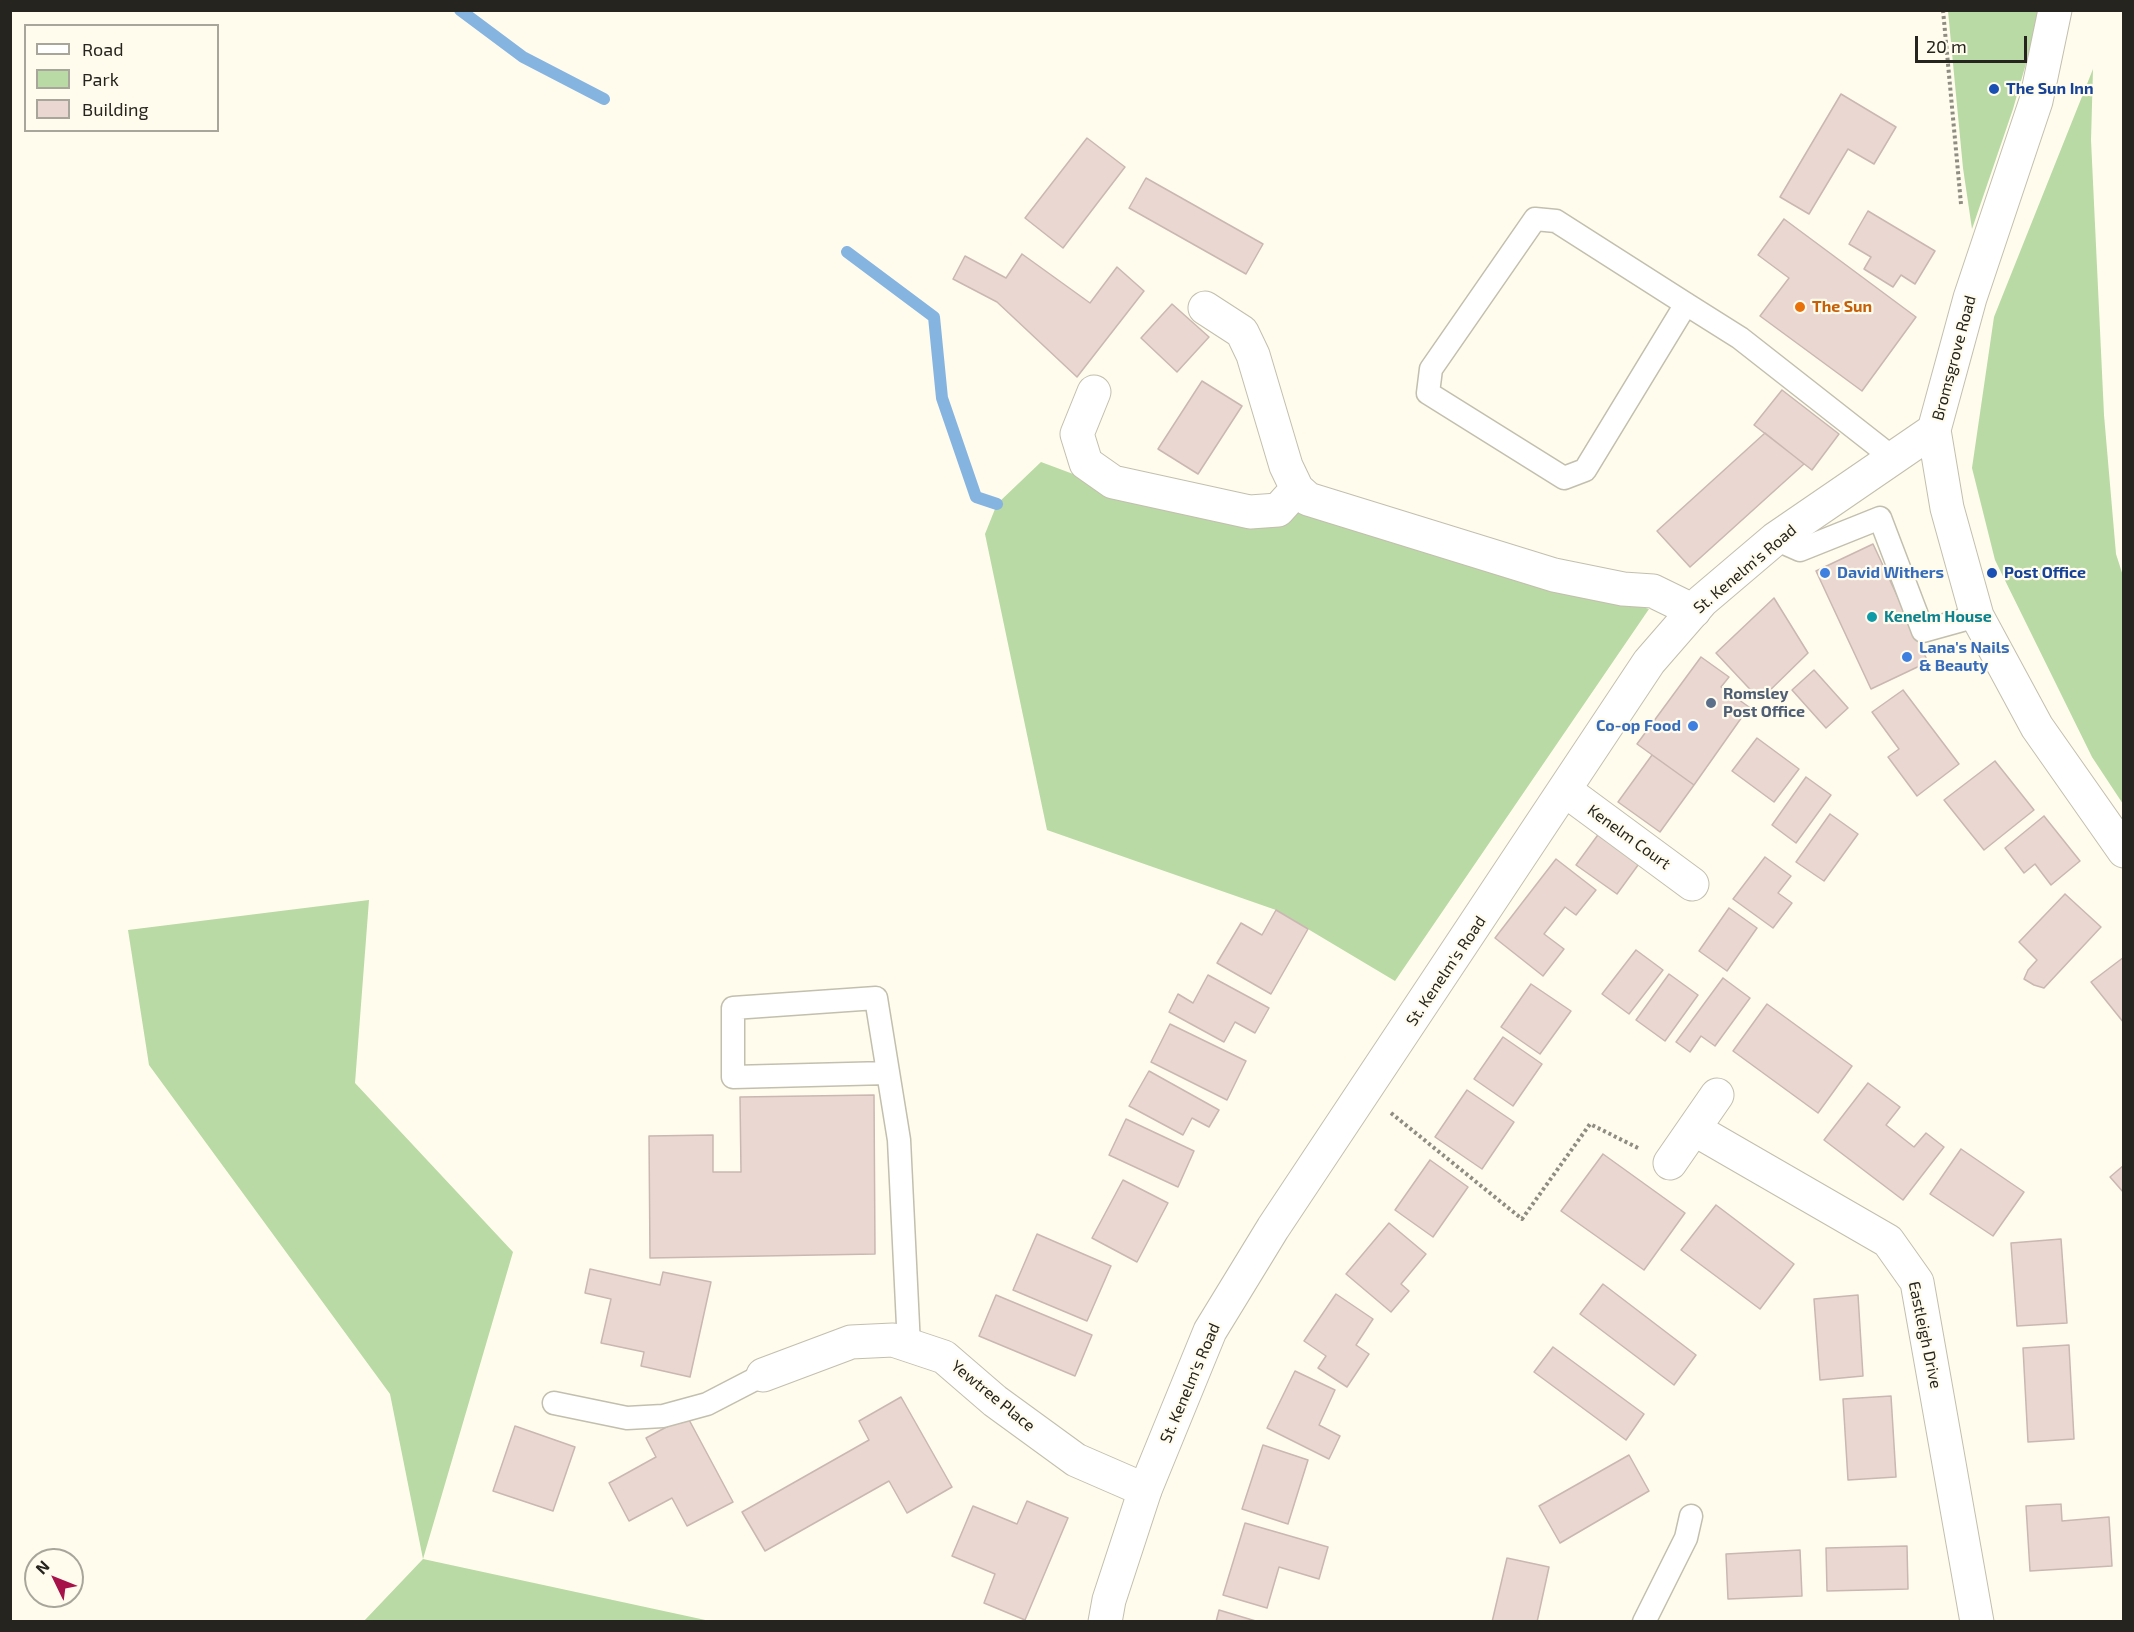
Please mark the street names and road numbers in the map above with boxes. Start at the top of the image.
street label: Bromsgrove Road [1928,293,1980,423]
street label: St. Kenelm's Road [1690,520,1800,618]
street label: Kenelm Court [1584,800,1674,874]
street label: St. Kenelm's Road [1402,912,1490,1030]
street label: Eastleigh Drive [1904,1280,1946,1390]
street label: St. Kenelm's Road [1156,1320,1224,1446]
street label: Yewtree Place [947,1356,1039,1436]

